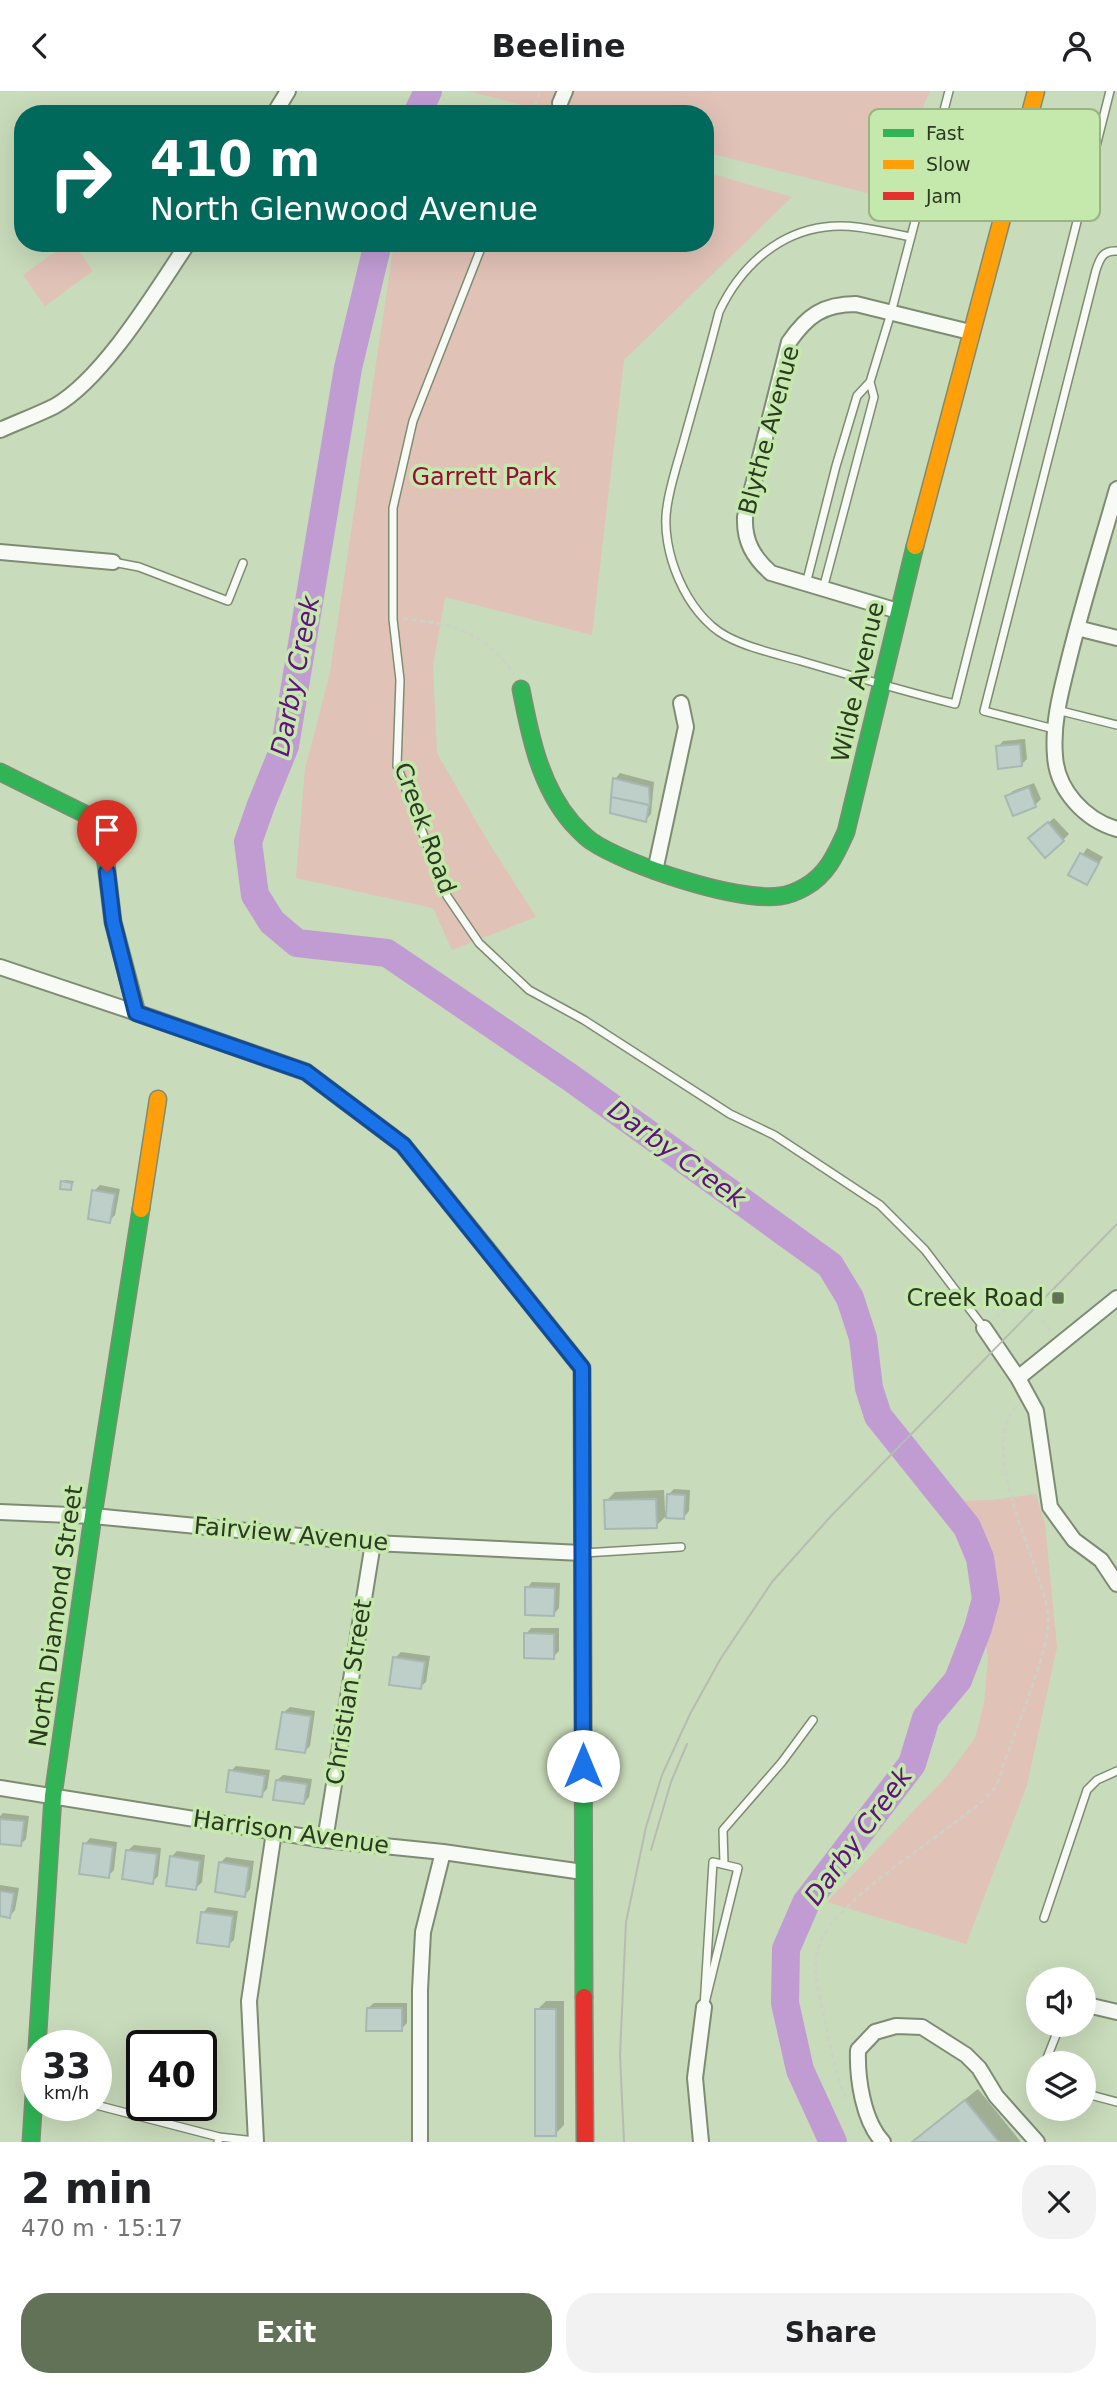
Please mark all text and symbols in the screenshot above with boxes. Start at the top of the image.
icon: back [21,27,59,65]
text: Beeline [491,27,626,65]
icon: person [1058,27,1096,65]
legend [869,109,1100,221]
text: Fast [926,122,964,144]
text: 410 m [150,131,320,188]
icon: right [35,133,126,224]
text: Slow [926,153,971,175]
text: Jam [925,185,962,207]
text: North Glenwood Avenue [150,190,538,228]
street label: Blythe Avenue [733,343,805,517]
park label: Garrett Park [411,463,557,491]
water label: Darby Creek [265,592,325,759]
street label: Wilde Avenue [826,599,890,765]
street label: Creek Road [388,759,462,897]
pin [77,800,137,872]
icon: arrive [88,811,126,849]
water label: Darby Creek [602,1094,752,1214]
place label: Creek Road [907,1284,1044,1312]
marker: Creek Road [1050,1290,1066,1306]
street label: North Diamond Street [24,1483,88,1749]
street label: Fairview Avenue [193,1512,389,1556]
street label: Christian Street [321,1597,377,1787]
position arrow [546,1729,620,1803]
water label: Darby Creek [798,1761,918,1911]
street label: Harrison Avenue [191,1804,391,1860]
map controls [1026,1967,1096,2121]
button: sound [1026,1967,1096,2037]
speed limit sign: 40 [126,2030,217,2121]
text: 33 [42,2046,91,2086]
button: layers [1026,2051,1096,2121]
text: km/h [44,2082,89,2103]
text: 2 min [21,2164,153,2213]
button: close [1022,2165,1096,2239]
text: 470 m · 15:17 [21,2215,183,2241]
button: Exit [21,2293,552,2373]
button: Share [566,2293,1096,2373]

